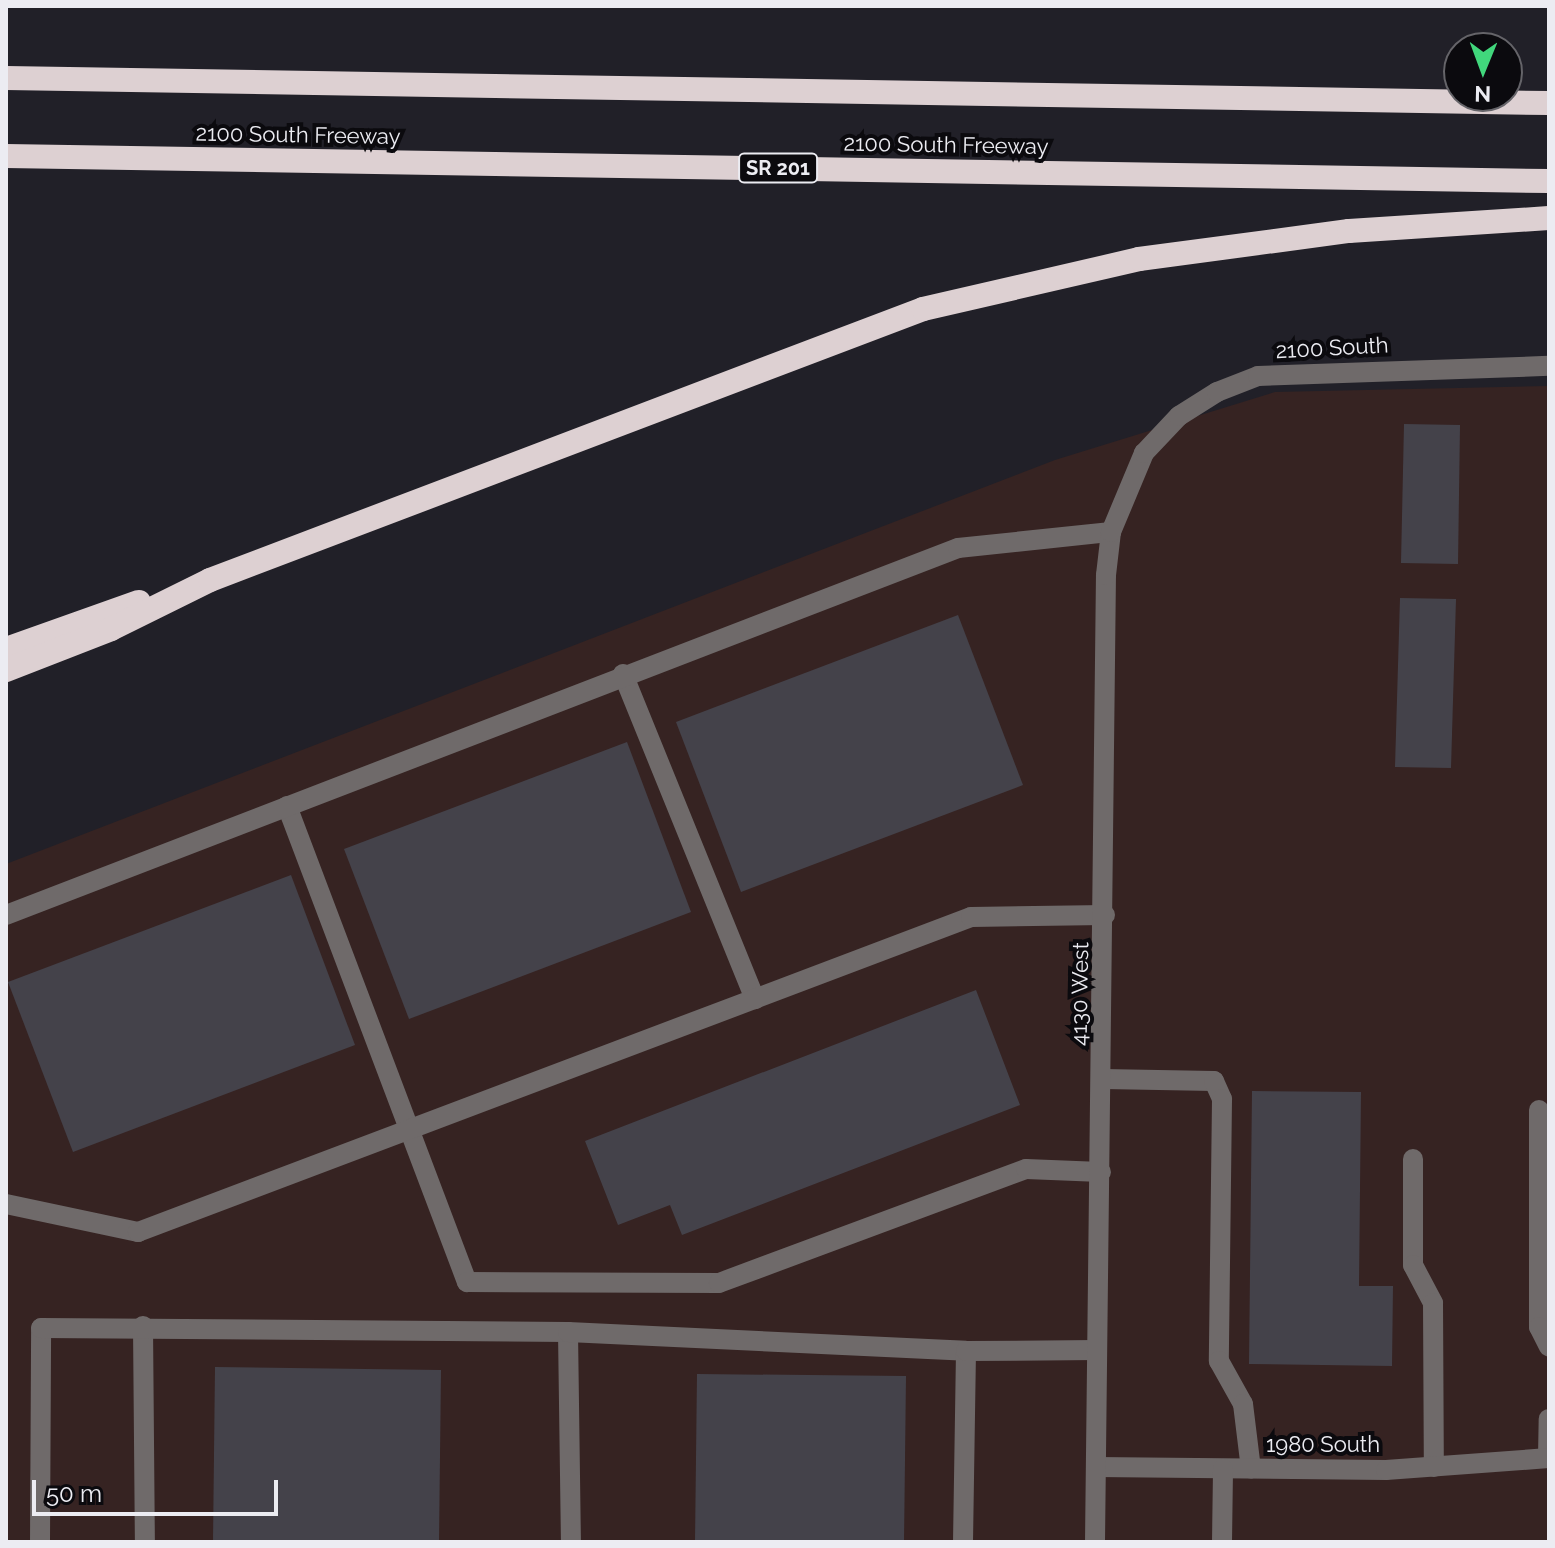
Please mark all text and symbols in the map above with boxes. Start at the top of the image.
north arrow [1443,32,1523,112]
text: N [1474,81,1491,107]
street label: 2100 South Freeway [195,120,401,150]
street label: 2100 South Freeway [843,130,1049,160]
road number: SR 201 [738,152,818,184]
street label: 2100 South [1275,332,1389,364]
street label: 4130 West [1066,941,1094,1047]
street label: 1980 South [1266,1432,1380,1458]
scale bar [36,1464,282,1514]
text: 50 m [46,1479,102,1508]

